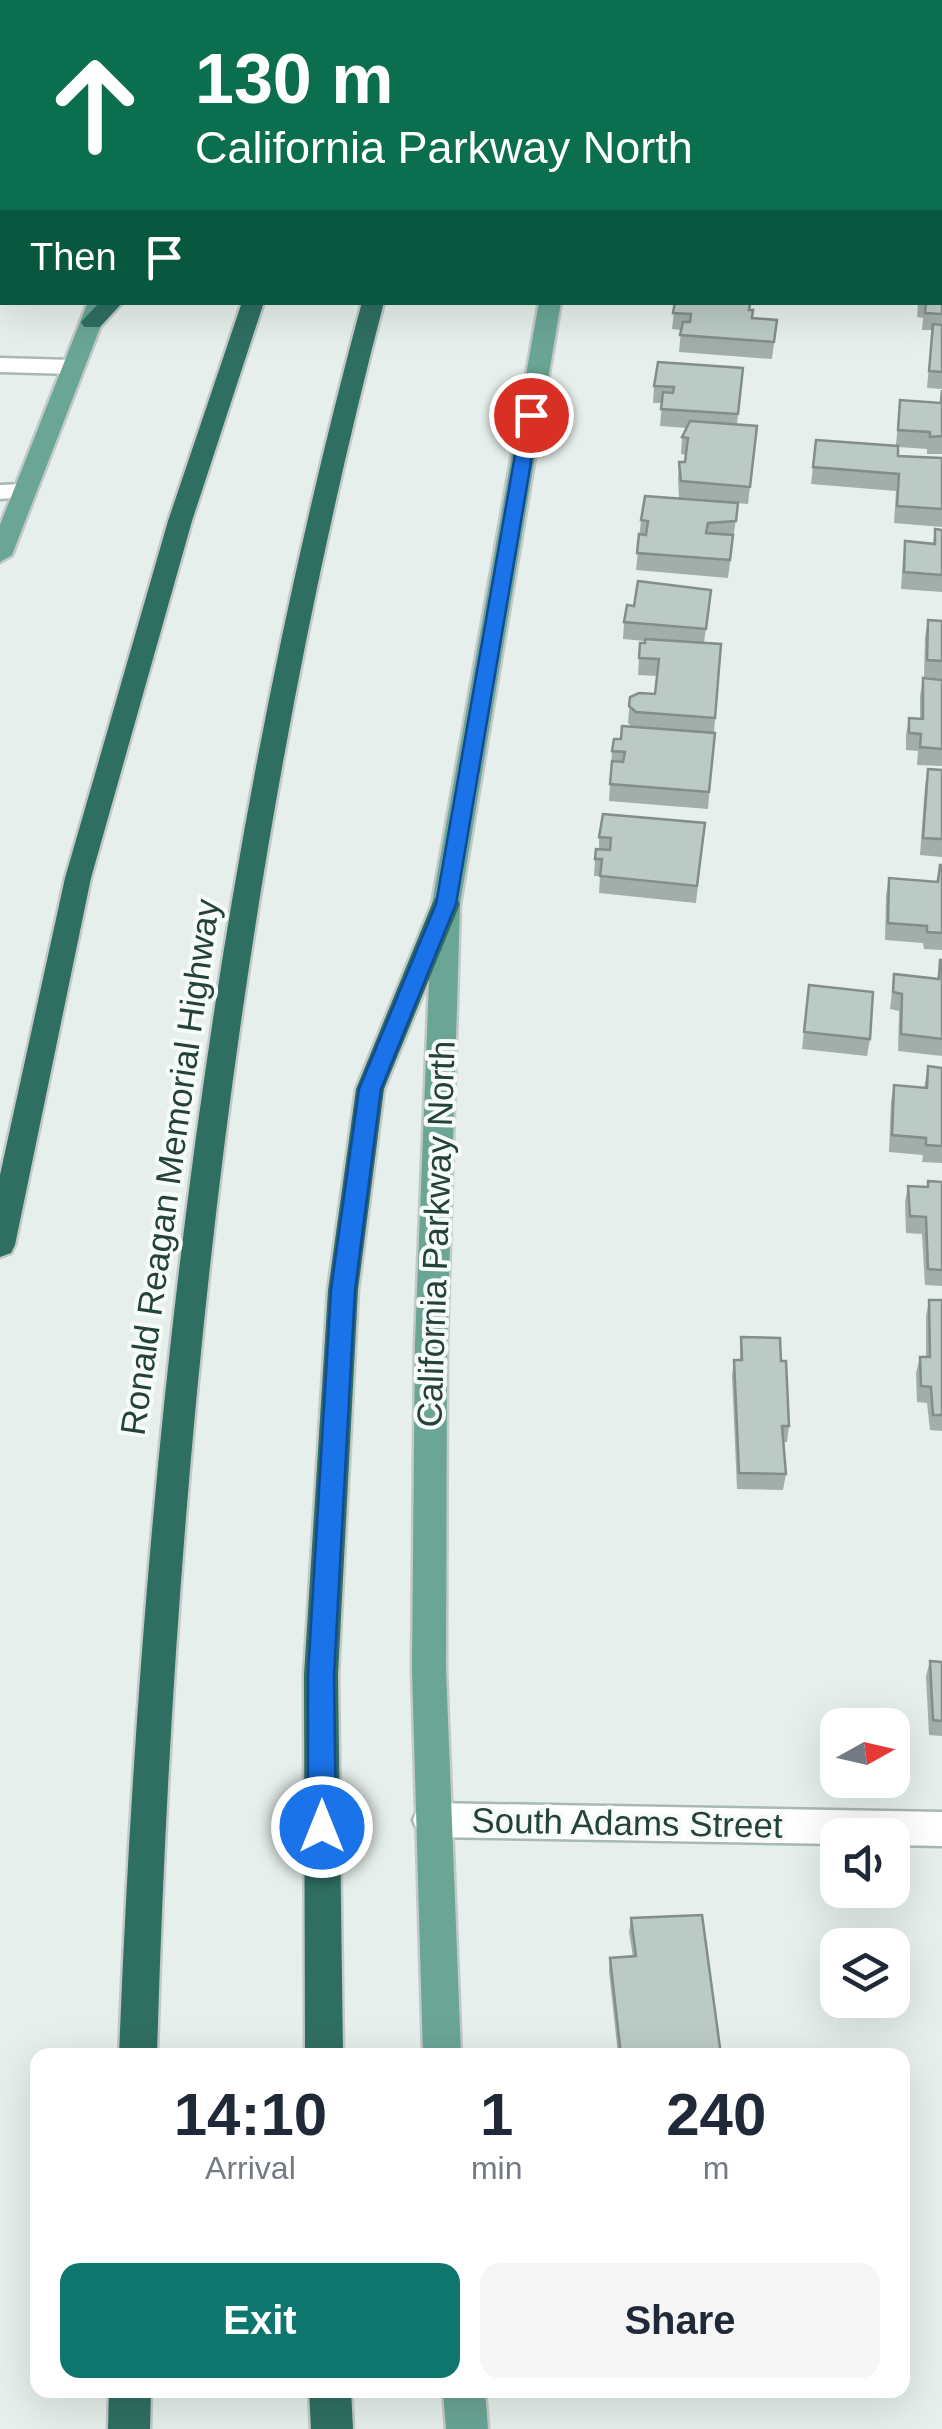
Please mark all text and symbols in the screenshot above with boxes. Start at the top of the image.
icon: ahead [30,40,160,170]
text: 130 m [195,40,393,118]
text: California Parkway North [195,122,693,173]
icon: arrive [137,230,192,285]
text: Then [30,236,117,278]
pin [489,373,574,458]
icon: arrive [504,388,559,443]
street label: Ronald Reagan Memorial Highway [113,896,227,1437]
street label: California Parkway North [409,1040,462,1428]
north arrow [820,1708,910,1798]
map controls [820,1708,910,2018]
position arrow [270,1775,374,1879]
street label: South Adams Street [471,1800,783,1845]
button: sound [820,1818,910,1908]
button: layers [820,1928,910,2018]
text: 14:10 [174,2081,327,2148]
text: 1 [480,2081,513,2148]
text: 240 [666,2081,766,2148]
text: Arrival [205,2150,296,2186]
text: min [471,2150,522,2186]
text: m [703,2150,730,2186]
button: Exit [60,2263,460,2378]
button: Share [480,2263,880,2378]

